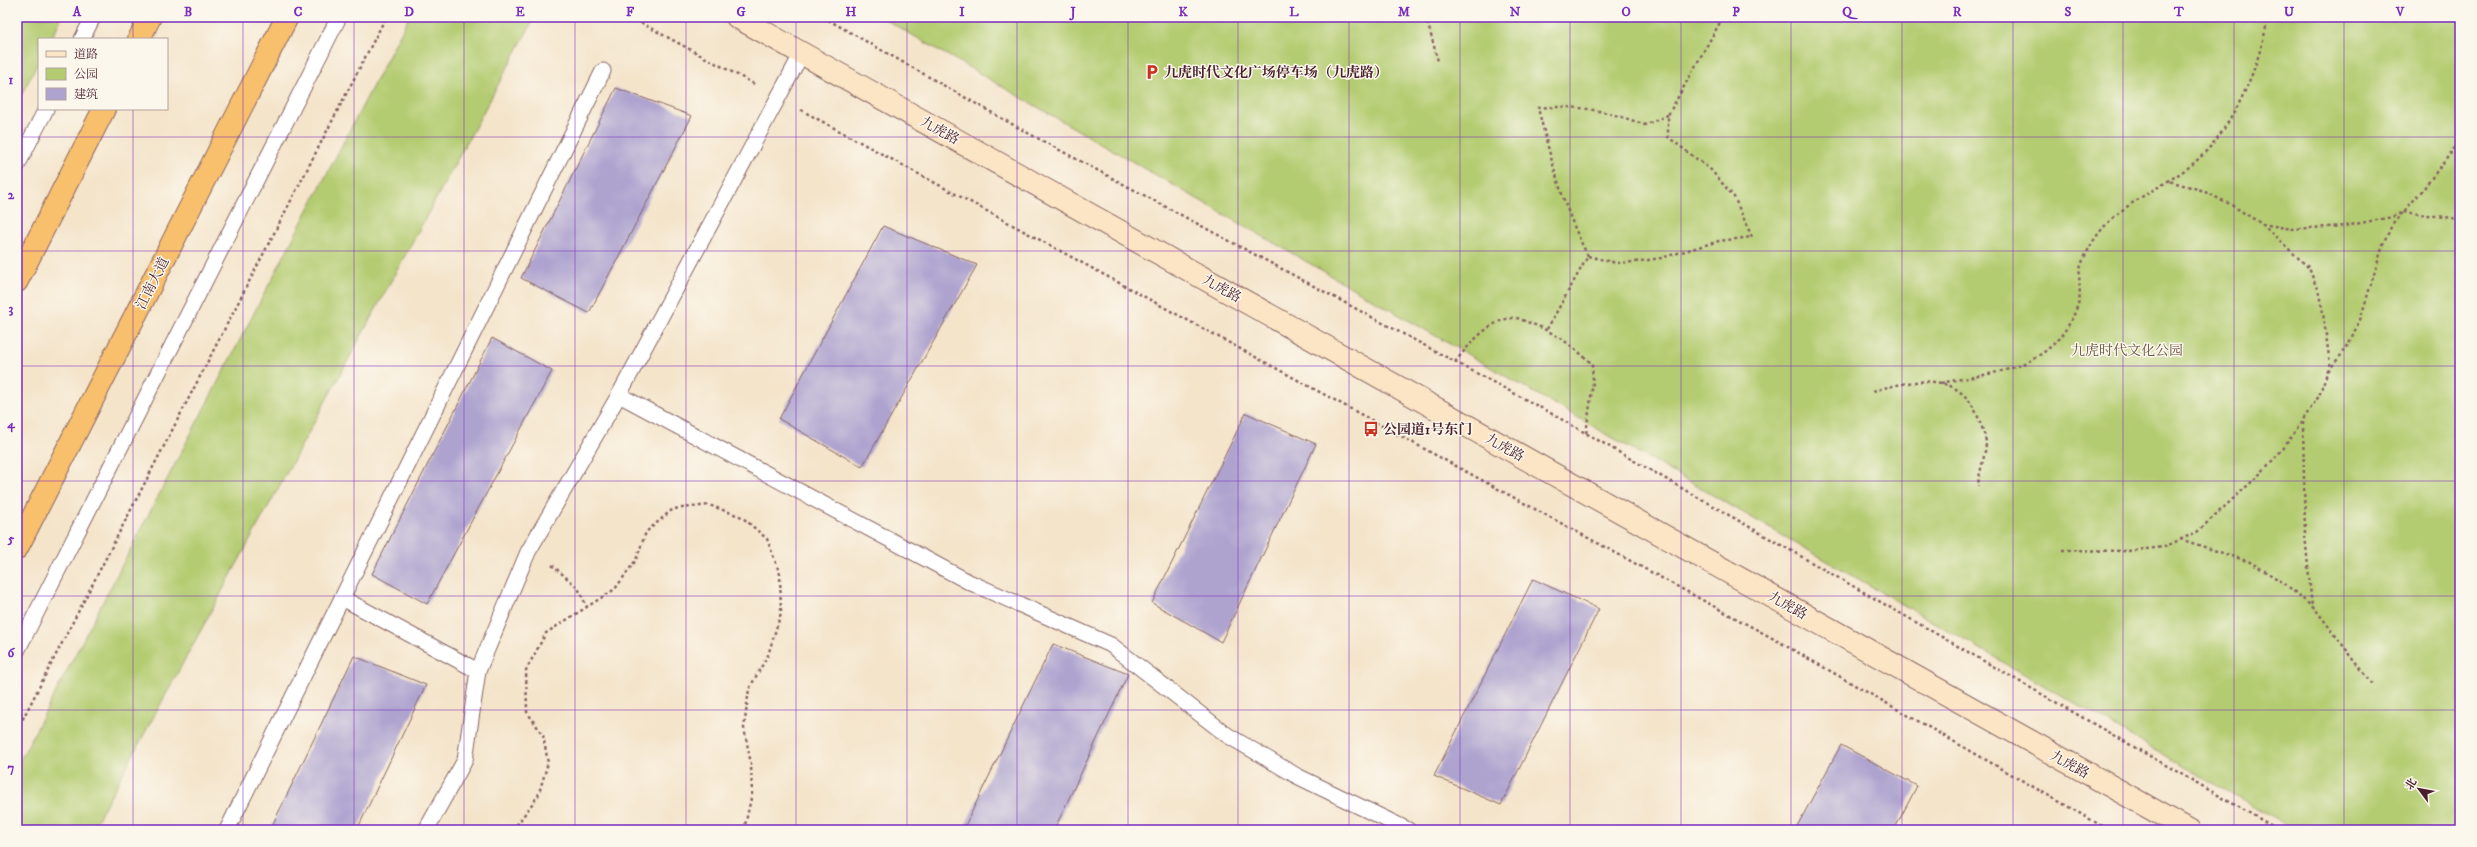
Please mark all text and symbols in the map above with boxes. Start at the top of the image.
text: A [72,4,82,20]
text: B [184,4,192,20]
text: C [294,4,303,20]
text: D [404,4,414,20]
text: E [515,4,525,20]
text: F [626,4,635,20]
text: G [736,4,746,20]
text: H [846,4,857,20]
text: I [959,4,965,20]
text: J [1068,4,1076,21]
text: K [1178,4,1188,20]
text: L [1289,4,1299,20]
text: M [1398,4,1410,20]
text: N [1510,4,1521,20]
text: O [1621,4,1631,20]
text: P [1732,4,1740,20]
text: Q [1842,4,1858,20]
text: R [1953,4,1962,20]
text: S [2065,4,2072,20]
text: T [2173,4,2185,20]
text: U [2284,4,2294,20]
text: V [2395,4,2405,20]
legend [38,38,168,110]
text: 道路 [74,47,98,62]
parking icon: 九虎时代文化广场停车场（九虎路） [1143,63,1161,81]
place label: 九虎时代文化广场停车场（九虎路） [1164,64,1388,82]
text: 公园 [74,67,98,82]
text: 1 [9,72,14,88]
text: 建筑 [74,87,98,102]
street label: 九虎路 [917,113,962,149]
text: 2 [8,187,15,203]
street label: 江南大道 [132,254,174,312]
street label: 九虎路 [1199,271,1244,307]
text: 3 [9,301,14,317]
park label: 九虎时代文化公园 [2071,342,2183,360]
text: 4 [6,416,15,433]
bus stop icon: 公园道1号东门 [1362,420,1380,438]
place label: 公园道1号东门 [1383,421,1472,439]
street label: 九虎路 [1482,430,1527,466]
text: 5 [7,531,15,547]
street label: 九虎路 [1765,588,1810,624]
text: 6 [8,645,16,661]
street label: 九虎路 [2047,747,2092,783]
text: 7 [8,760,15,776]
north arrow [2399,769,2439,809]
text: 北 [2403,776,2420,793]

